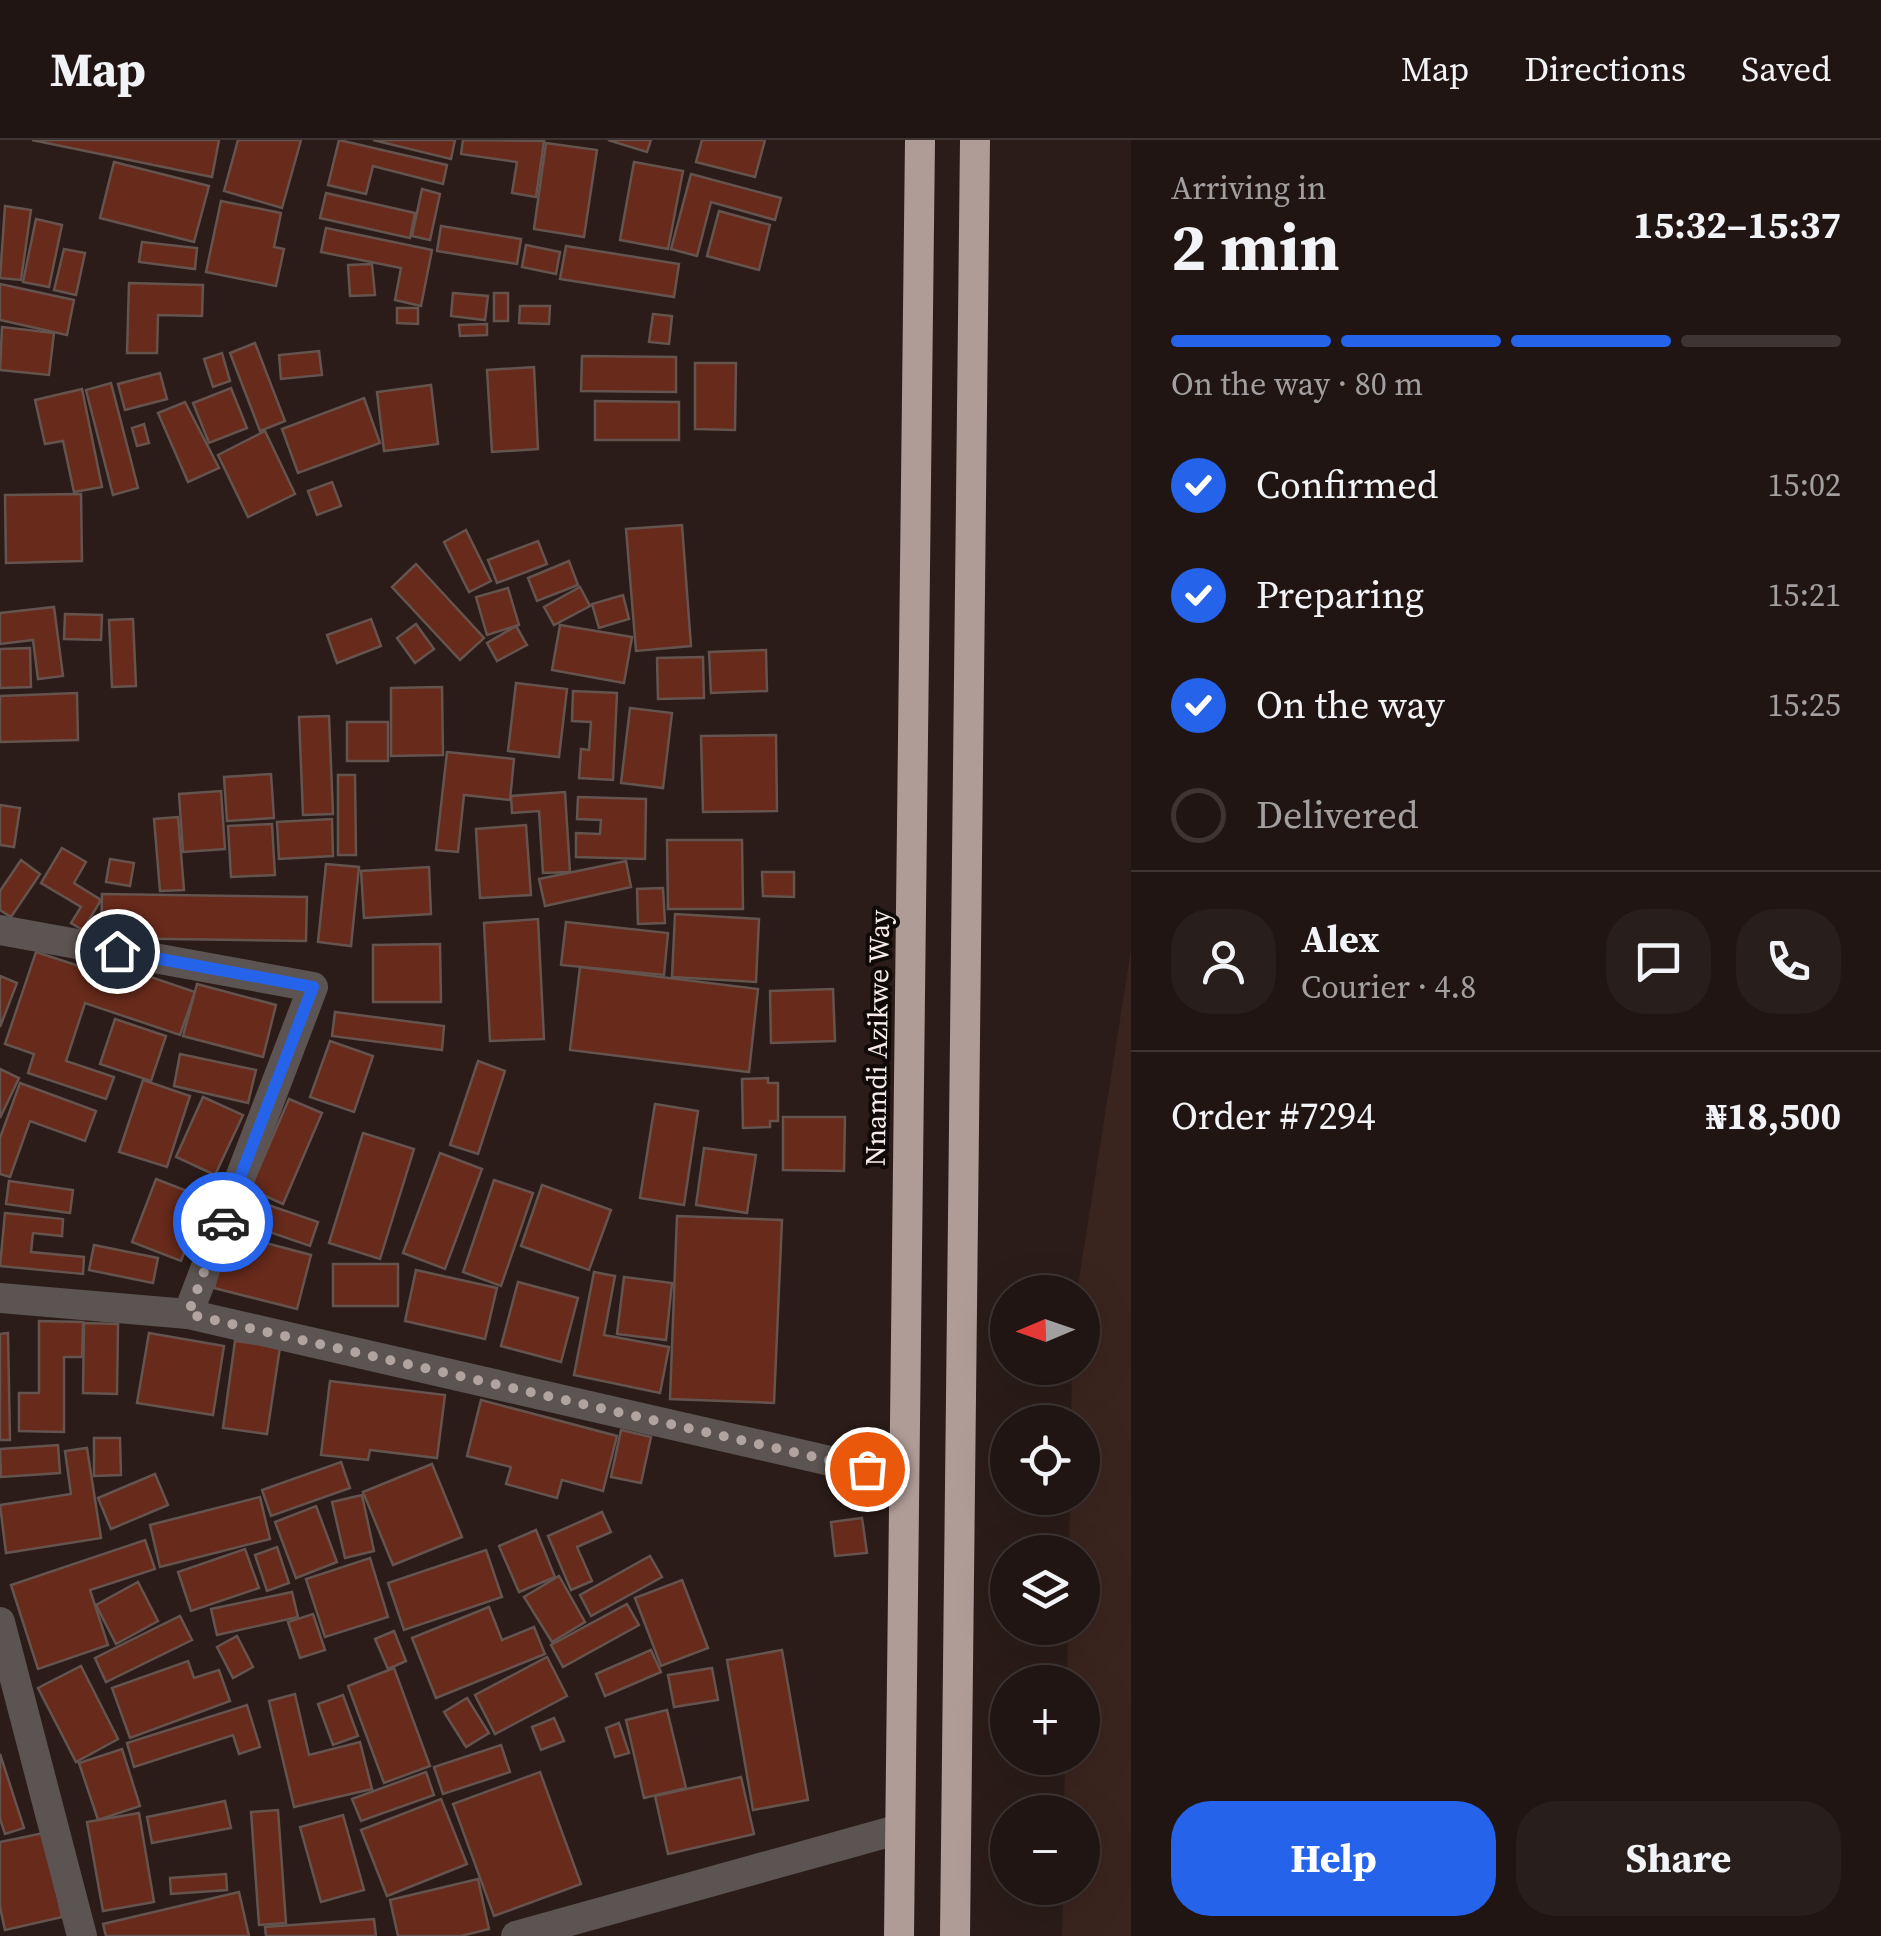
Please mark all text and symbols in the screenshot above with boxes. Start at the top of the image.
text: Map [50,36,146,102]
text: Map [1401,45,1469,93]
text: Directions [1524,45,1686,93]
text: Saved [1741,45,1831,93]
text: Arriving in [1171,166,1326,210]
text: 15:32–15:37 [1633,199,1841,251]
text: 2 min [1171,203,1340,292]
text: On the way · 80 m [1171,362,1423,406]
icon: check [1171,458,1226,513]
text: Confirmed [1256,459,1438,511]
text: 15:02 [1767,463,1841,507]
icon: check [1171,568,1226,623]
text: Preparing [1256,569,1424,621]
text: 15:21 [1767,573,1841,617]
icon: check [1171,678,1226,733]
text: On the way [1256,679,1445,731]
text: 15:25 [1767,683,1841,727]
text: Delivered [1256,789,1419,841]
pin [75,909,160,994]
street label: Nnamdi Azikwe Way [856,909,898,1167]
button: person [1171,909,1276,1014]
button: chat [1606,909,1711,1014]
button: phone [1736,909,1841,1014]
text: Alex [1301,913,1379,965]
icon: home [90,924,145,979]
text: Courier · 4.8 [1301,965,1476,1009]
text: Order #7294 [1171,1090,1375,1142]
text: ₦18,500 [1706,1090,1841,1142]
courier [173,1172,273,1272]
icon: car [196,1195,251,1250]
north arrow [990,1275,1100,1385]
map controls [990,1275,1100,1905]
button: locate [990,1405,1100,1515]
pin [825,1427,910,1512]
icon: bag [840,1442,895,1497]
button: layers [990,1535,1100,1645]
button: + [990,1665,1100,1775]
button: − [990,1795,1100,1905]
button: Help [1171,1801,1496,1916]
button: Share [1516,1801,1841,1916]

